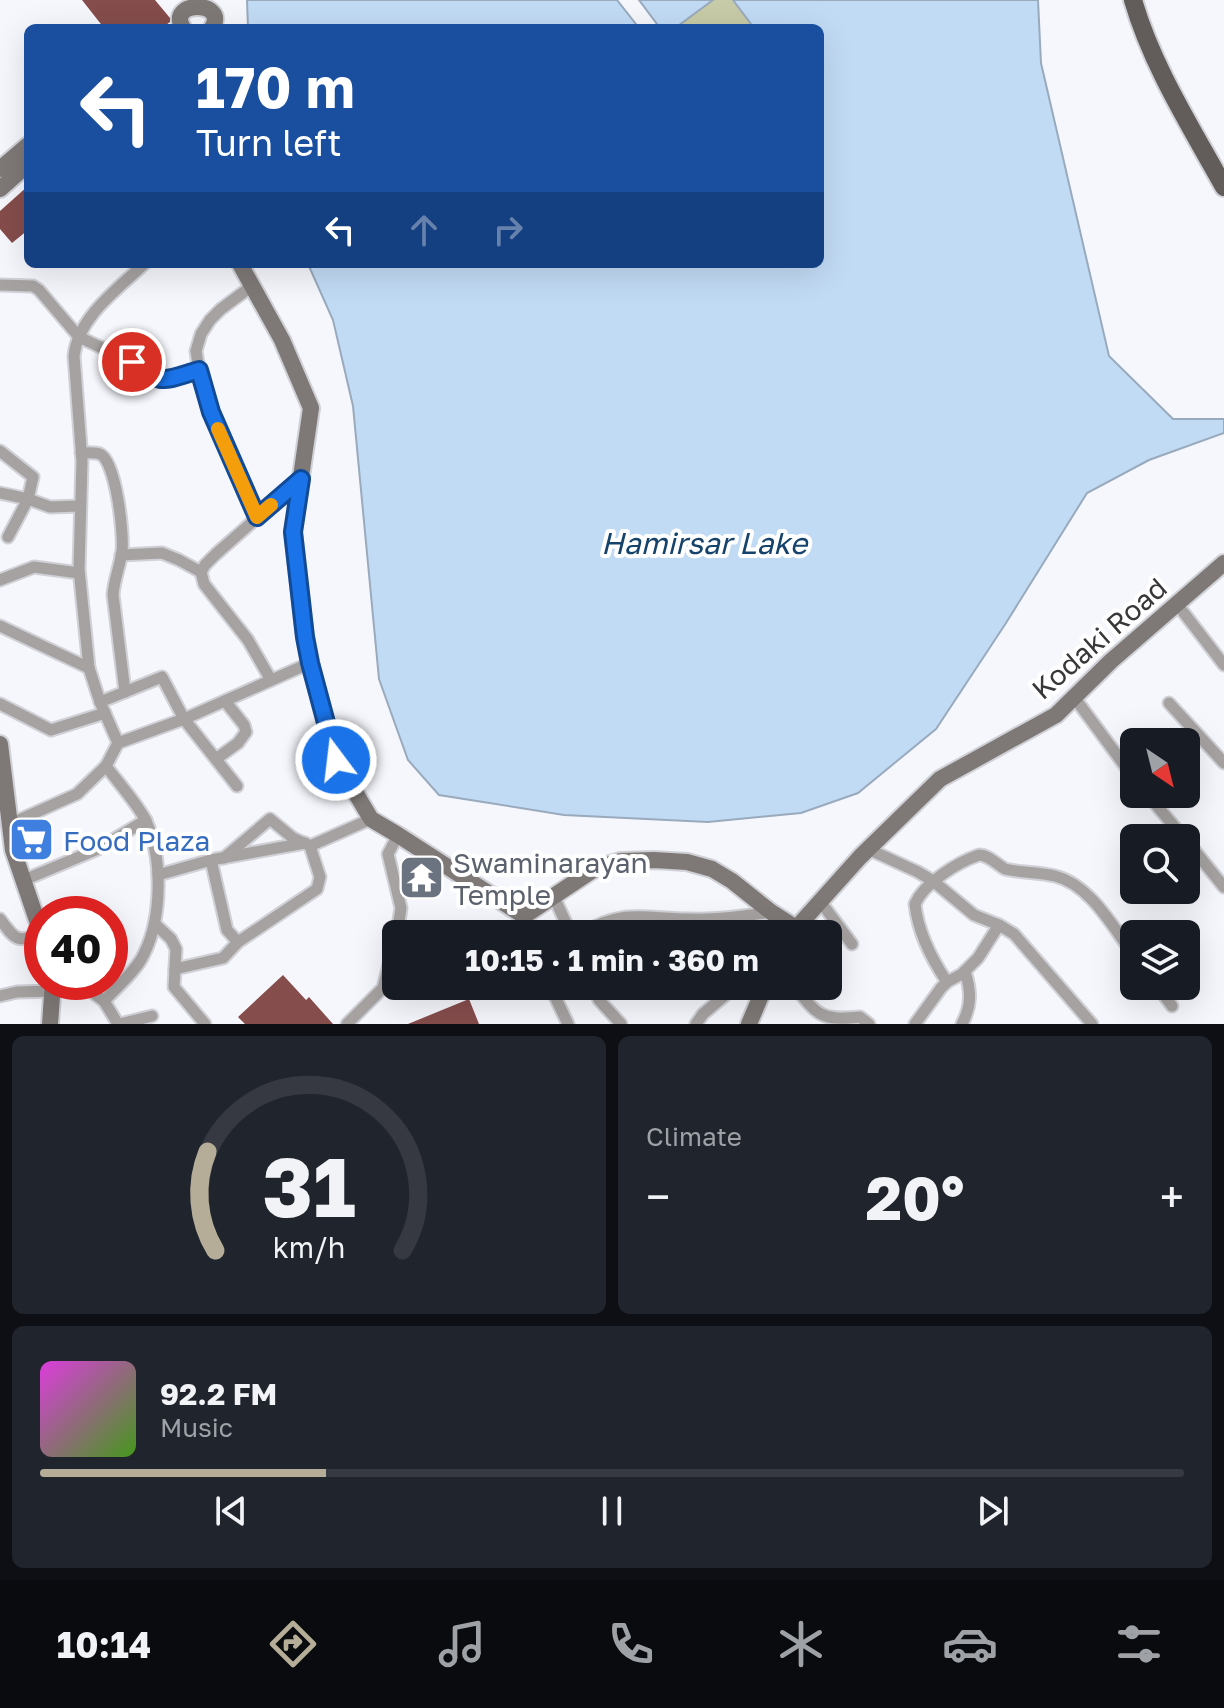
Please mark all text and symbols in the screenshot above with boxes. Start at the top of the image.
text: 170 m [196,53,355,120]
icon: left [64,56,168,160]
text: Turn left [196,121,342,164]
icon: left [318,208,362,252]
icon: ahead [402,208,446,252]
icon: right [486,208,530,252]
pin [98,328,166,396]
icon: arrive [110,340,154,384]
water label: Hamirsar Lake [601,525,810,561]
street label: Kodaki Road [1025,571,1173,705]
position arrow [294,718,378,802]
north arrow [1120,728,1200,808]
map controls [1120,728,1200,1000]
supermarket icon: Food Plaza [8,816,56,864]
place label: Food Plaza [63,824,210,857]
button: search [1120,824,1200,904]
place label: Swaminarayan Temple [453,846,648,911]
temple icon: Swaminarayan Temple [398,854,446,902]
speed limit sign: 40 [24,896,128,1000]
button: layers [1120,920,1200,1000]
text: 10:15 · 1 min · 360 m [465,942,759,978]
text: Climate [646,1121,742,1152]
text: 31 [262,1135,356,1235]
text: 20° [866,1161,965,1233]
text: − [646,1170,670,1223]
text: + [1160,1170,1184,1223]
text: km/h [273,1230,345,1264]
text: 92.2 FM [160,1376,277,1412]
text: Music [160,1412,233,1443]
icon: previous [209,1489,253,1533]
icon: pause [590,1489,634,1533]
icon: next [971,1489,1015,1533]
icon: directions [265,1616,321,1672]
icon: music [434,1616,490,1672]
icon: phone [603,1616,659,1672]
icon: climate [773,1616,829,1672]
icon: car [942,1616,998,1672]
icon: filters [1111,1616,1167,1672]
text: 10:14 [57,1623,151,1666]

